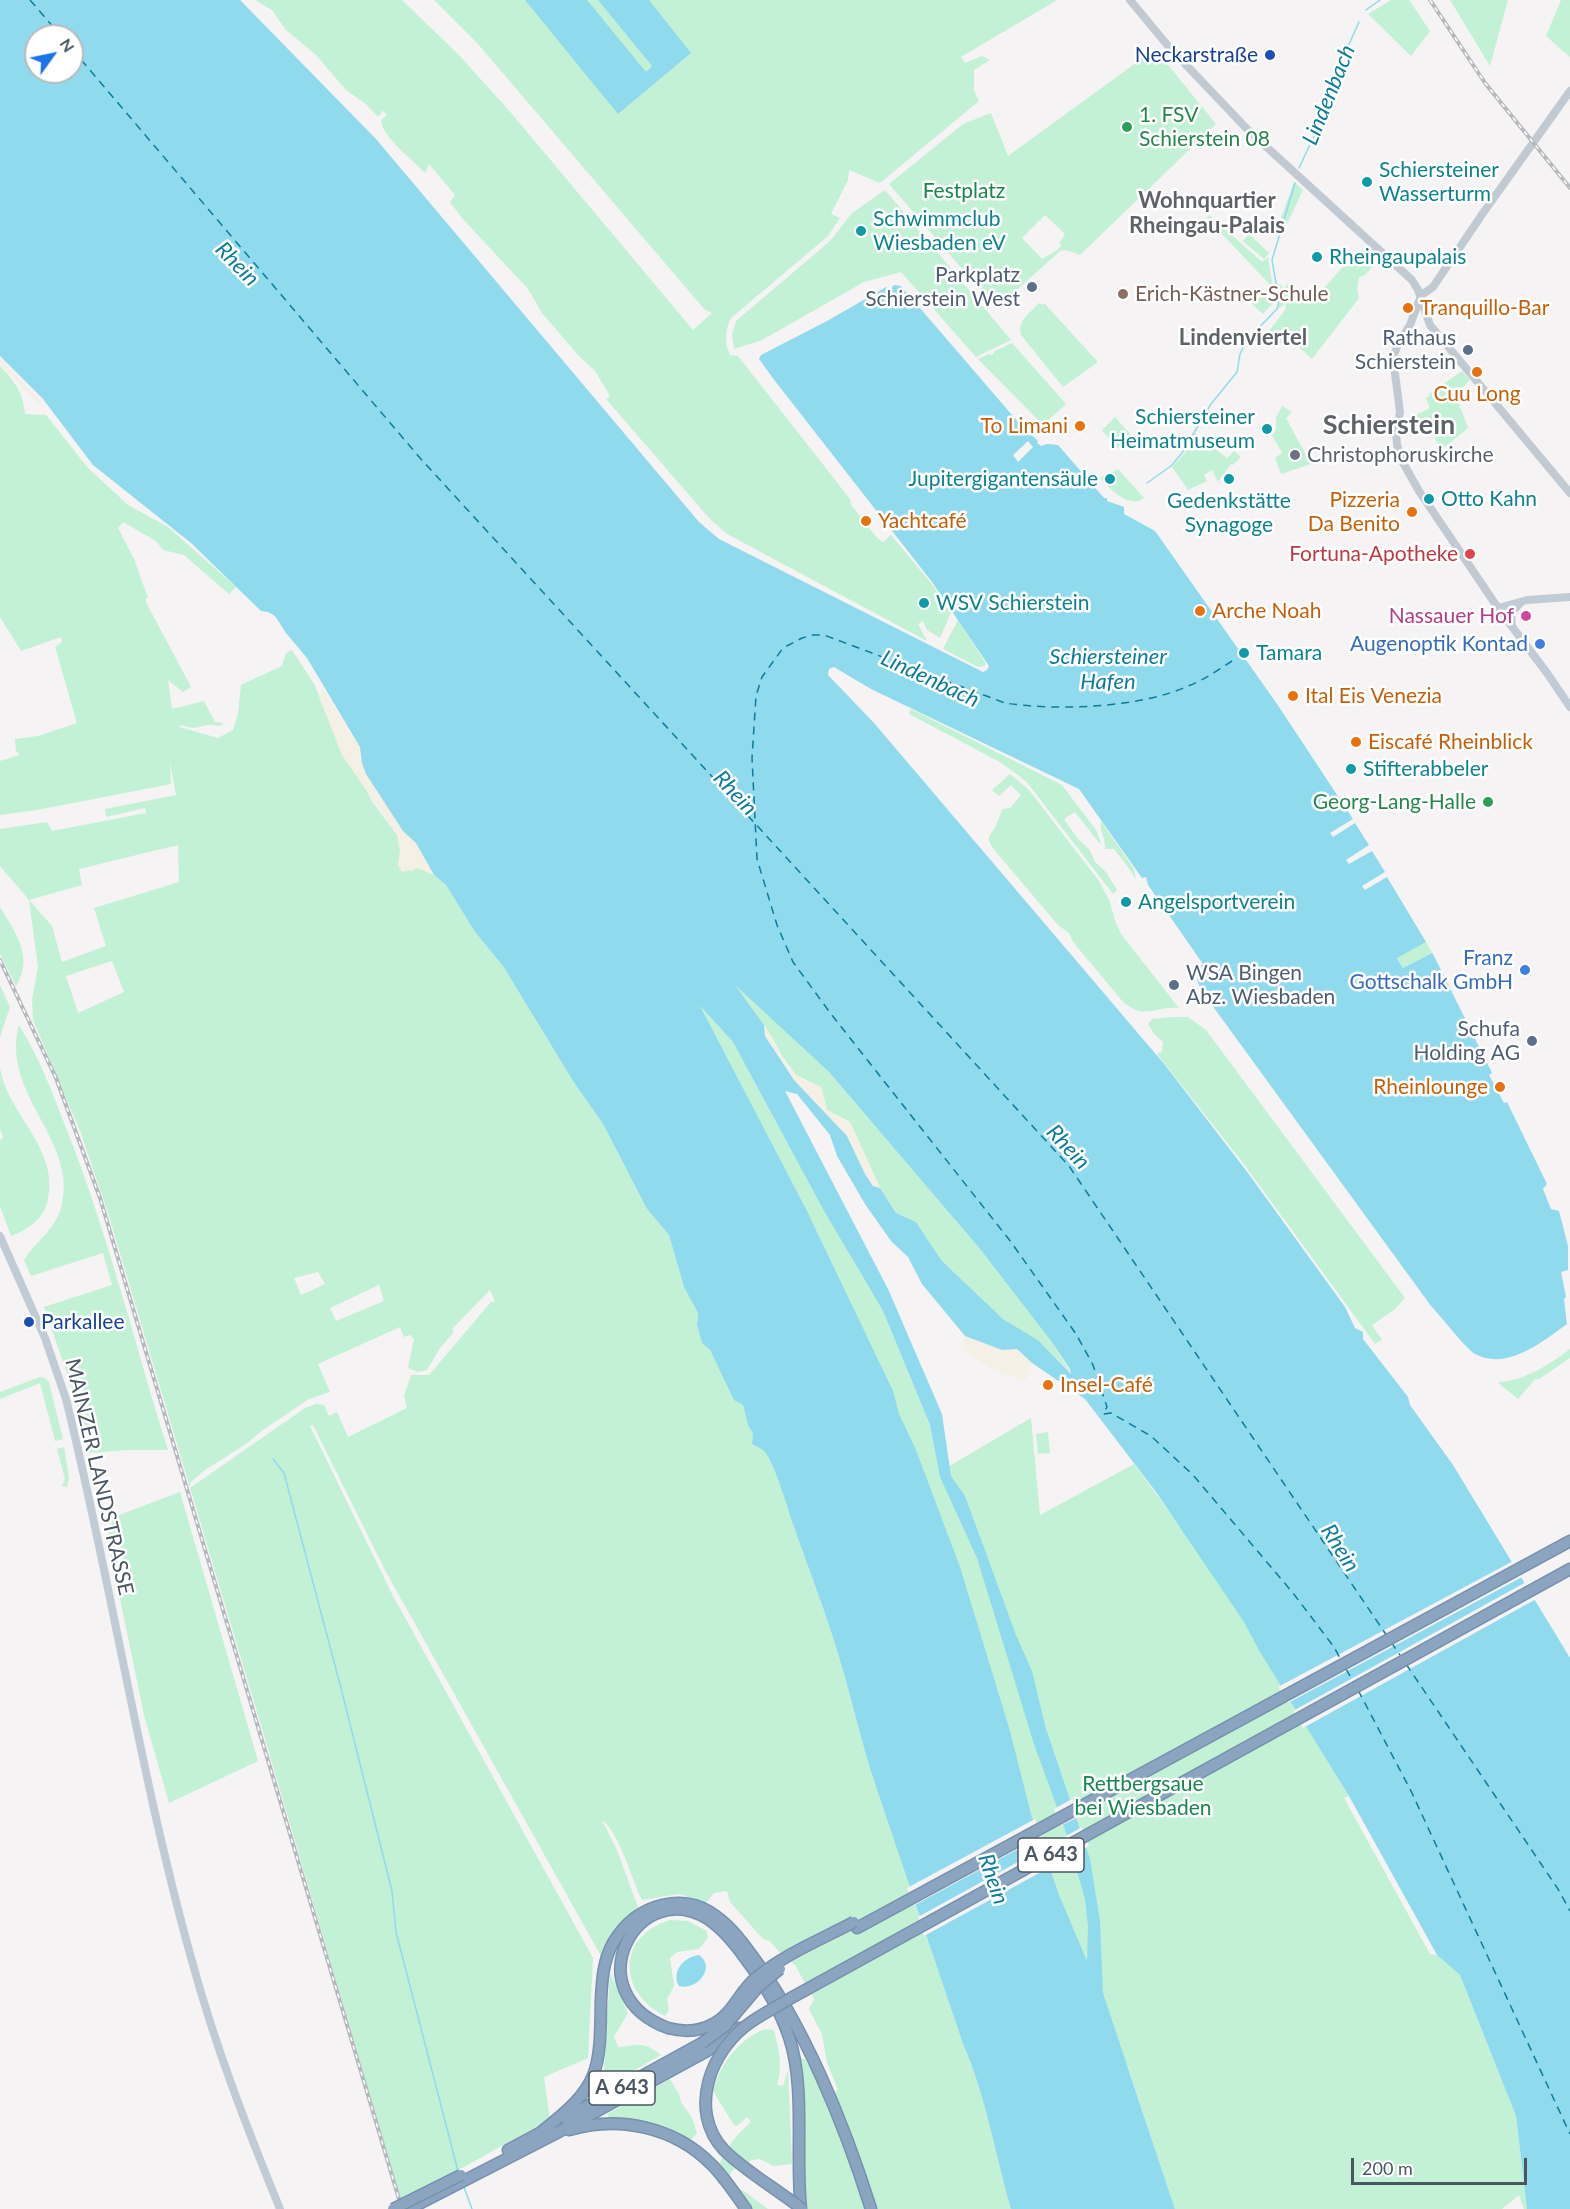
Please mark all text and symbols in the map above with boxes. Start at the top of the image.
north arrow [24,24,84,84]
text: N [57,35,79,55]
water label: Lindenbach [1297,41,1361,149]
place label: Neckarstraße [1135,42,1258,68]
marker: Neckarstraße [1263,48,1277,62]
place label: 1. FSV Schierstein 08 [1139,102,1270,152]
marker: 1. FSV Schierstein 08 [1120,120,1134,134]
place label: Schiersteiner Wasserturm [1379,157,1499,207]
marker: Schiersteiner Wasserturm [1360,175,1374,189]
park label: Festplatz [923,178,1005,204]
district label: Wohnquartier Rheingau-Palais [1129,188,1285,240]
place label: Schwimmclub Wiesbaden eV [873,206,1006,256]
marker: Schwimmclub Wiesbaden eV [854,224,868,238]
water label: Rhein [210,236,264,292]
place label: Rheingaupalais [1329,244,1466,270]
marker: Rheingaupalais [1310,250,1324,264]
place label: Parkplatz Schierstein West [865,262,1020,312]
marker: Parkplatz Schierstein West [1025,280,1039,294]
place label: Erich-Kästner-Schule [1135,281,1329,307]
marker: Erich-Kästner-Schule [1116,287,1130,301]
place label: Tranquillo-Bar [1420,295,1549,321]
marker: Tranquillo-Bar [1401,301,1415,315]
district label: Lindenviertel [1179,325,1307,351]
place label: Rathaus Schierstein [1355,325,1456,375]
marker: Rathaus Schierstein [1461,343,1475,357]
marker: Cuu Long [1470,365,1484,379]
place label: Cuu Long [1433,381,1521,407]
place label: Schiersteiner Heimatmuseum [1110,404,1255,454]
district label: Schierstein [1323,409,1455,441]
place label: To Limani [981,413,1068,439]
marker: To Limani [1073,419,1087,433]
marker: Schiersteiner Heimatmuseum [1260,422,1274,436]
place label: Christophoruskirche [1307,442,1494,468]
marker: Christophoruskirche [1288,448,1302,462]
place label: Jupitergigantensäule [908,466,1098,492]
marker: Jupitergigantensäule [1103,472,1117,486]
marker: Gedenkstätte Synagoge [1222,472,1236,486]
place label: Otto Kahn [1441,486,1537,512]
place label: Pizzeria Da Benito [1308,487,1400,537]
place label: Gedenkstätte Synagoge [1167,488,1291,538]
marker: Otto Kahn [1422,492,1436,506]
marker: Pizzeria Da Benito [1405,505,1419,519]
place label: Yachtcafé [878,508,967,534]
marker: Yachtcafé [859,514,873,528]
place label: Fortuna-Apotheke [1289,541,1458,567]
marker: Fortuna-Apotheke [1463,547,1477,561]
place label: WSV Schierstein [936,590,1090,616]
marker: WSV Schierstein [917,596,931,610]
place label: Arche Noah [1212,598,1321,624]
place label: Nassauer Hof [1389,603,1514,629]
marker: Arche Noah [1193,604,1207,618]
marker: Nassauer Hof [1519,609,1533,623]
place label: Augenoptik Kontad [1350,631,1528,657]
marker: Augenoptik Kontad [1533,637,1547,651]
place label: Tamara [1256,640,1322,666]
water label: Schiersteiner Hafen [1049,644,1167,696]
water label: Lindenbach [877,645,983,713]
marker: Tamara [1237,646,1251,660]
place label: Ital Eis Venezia [1305,683,1442,709]
marker: Ital Eis Venezia [1286,689,1300,703]
place label: Eiscafé Rheinblick [1368,729,1533,755]
marker: Eiscafé Rheinblick [1349,735,1363,749]
place label: Stifterabbeler [1363,756,1488,782]
marker: Stifterabbeler [1344,762,1358,776]
water label: Rhein [708,765,762,821]
place label: Georg-Lang-Halle [1313,789,1476,815]
marker: Georg-Lang-Halle [1481,795,1495,809]
place label: Angelsportverein [1138,889,1295,915]
marker: Angelsportverein [1119,895,1133,909]
place label: Franz Gottschalk GmbH [1350,945,1513,995]
place label: WSA Bingen Abz. Wiesbaden [1186,960,1335,1010]
marker: Franz Gottschalk GmbH [1518,963,1532,977]
marker: WSA Bingen Abz. Wiesbaden [1167,978,1181,992]
place label: Schufa Holding AG [1413,1016,1520,1066]
marker: Schufa Holding AG [1525,1034,1539,1048]
place label: Rheinlounge [1373,1074,1488,1100]
marker: Rheinlounge [1493,1080,1507,1094]
water label: Rhein [1041,1119,1095,1175]
place label: Parkallee [41,1309,125,1335]
marker: Parkallee [22,1315,36,1329]
street label: MAINZER LANDSTRASSE [60,1356,138,1598]
place label: Insel-Café [1060,1372,1153,1398]
marker: Insel-Café [1041,1378,1055,1392]
water label: Rhein [1315,1519,1365,1577]
park label: Rettbergsaue bei Wiesbaden [1075,1771,1211,1821]
road number: A 643 [1018,1838,1084,1872]
water label: Rhein [972,1850,1014,1908]
road number: A 643 [589,2071,655,2105]
scale bar [1354,2146,1530,2184]
text: 200 m [1362,2157,1413,2179]

